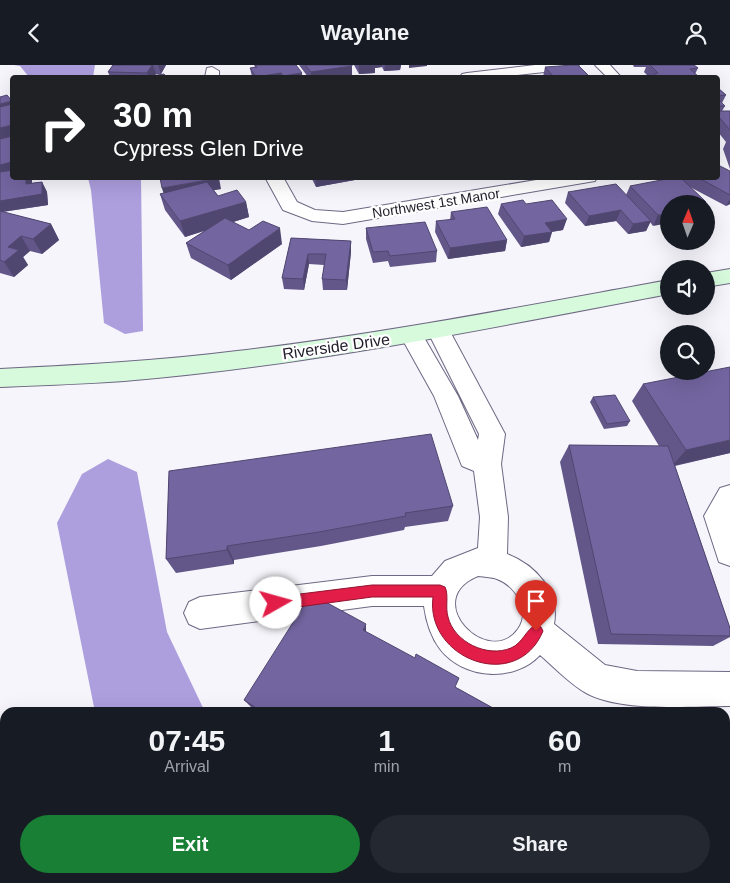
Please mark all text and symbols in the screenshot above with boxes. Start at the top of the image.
icon: back [20,19,48,47]
icon: person [682,19,710,47]
text: Waylane [321,20,409,45]
icon: right [30,95,95,160]
text: 30 m [113,95,193,134]
text: Cypress Glen Drive [113,136,304,161]
street label: Northwest 1st Manor [371,185,501,221]
north arrow [660,195,715,250]
map controls [660,195,715,380]
button: sound [660,260,715,315]
button: search [660,325,715,380]
street label: Riverside Drive [281,331,391,362]
position arrow [249,576,301,628]
pin [515,580,557,631]
icon: arrive [522,587,550,615]
text: 07:45 [149,724,225,757]
text: 1 [378,724,395,757]
text: 60 [548,724,581,757]
text: Arrival [164,758,210,775]
text: min [374,758,400,775]
text: m [558,758,571,775]
button: Exit [20,815,360,873]
button: Share [370,815,710,873]

